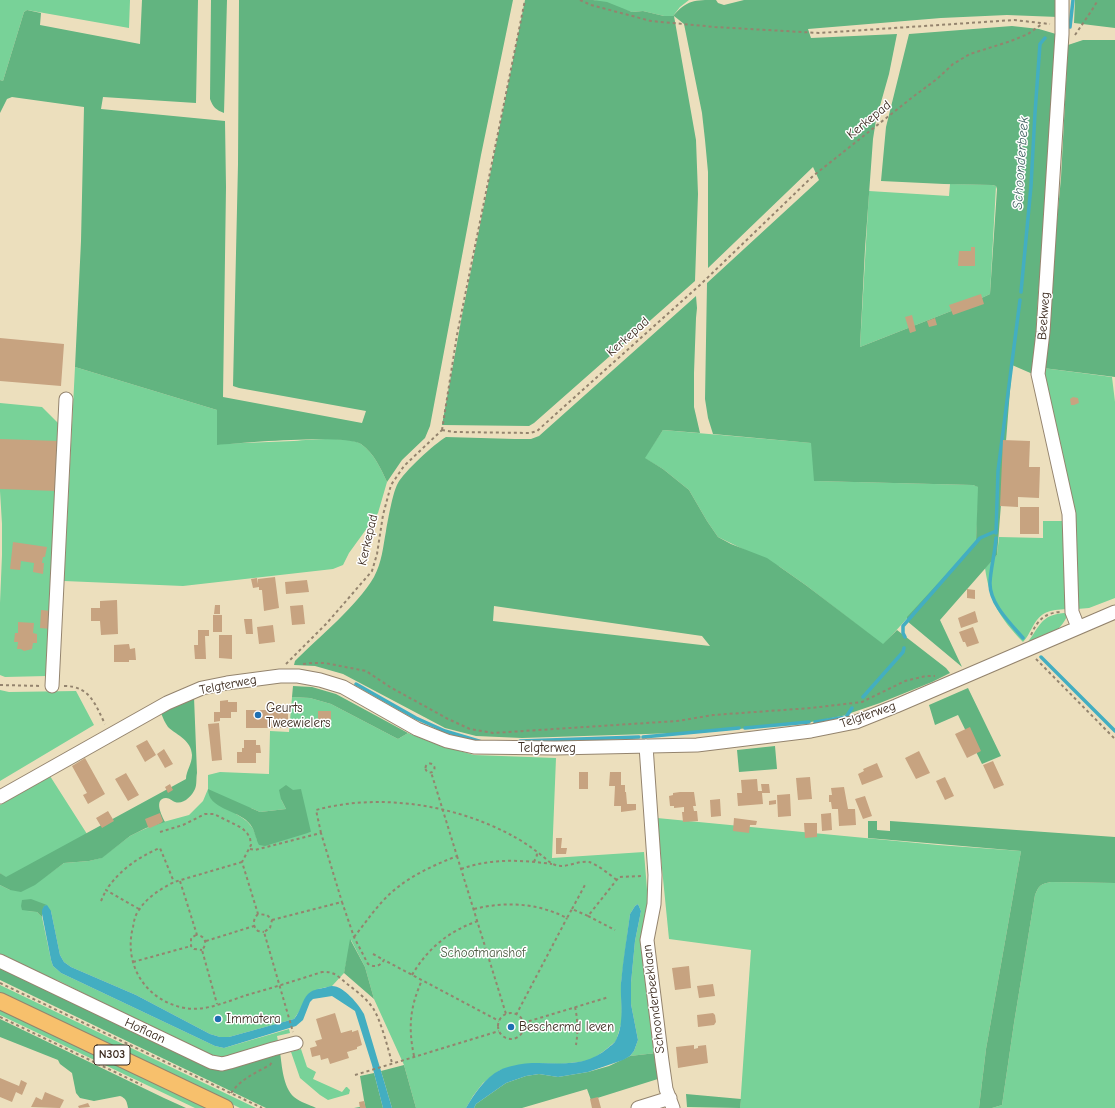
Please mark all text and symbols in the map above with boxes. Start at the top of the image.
street label: Kerkepad [844,98,894,142]
water label: Schoonderbeek [1009,116,1033,210]
street label: Beekweg [1035,291,1053,341]
street label: Kerkepad [603,314,653,360]
street label: Kerkepad [355,513,381,567]
street label: Telgterweg [198,672,258,698]
street label: Telgterweg [838,698,898,732]
place label: Geurts Tweewielers [266,700,331,731]
marker: Geurts Tweewielers [253,710,263,720]
street label: Telgterweg [518,740,576,756]
street label: Schoonderbeeklaan [640,944,668,1054]
park label: Schootmanshof [440,945,526,961]
place label: Immatera [226,1011,281,1027]
marker: Immatera [213,1014,223,1024]
street label: Hoflaan [122,1015,168,1047]
place label: Beschermd leven [519,1019,614,1035]
marker: Beschermd leven [506,1022,516,1032]
road number: N303 [94,1045,130,1065]

